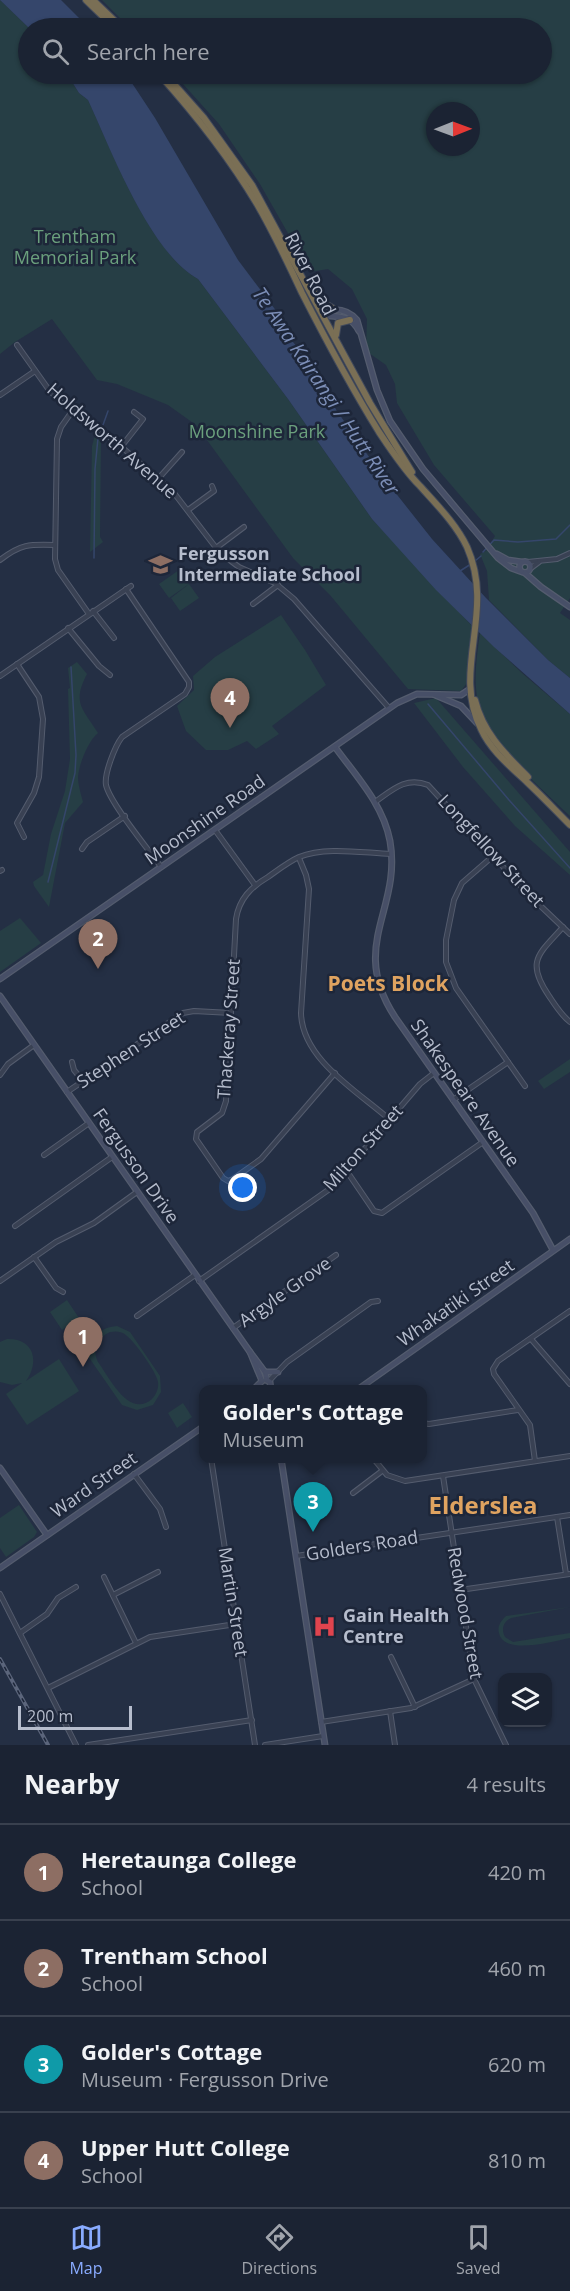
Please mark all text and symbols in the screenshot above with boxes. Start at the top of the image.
search box [18,18,552,84]
icon: search [39,35,72,68]
text: Search here [87,36,210,66]
north arrow [426,102,480,156]
park label: Trentham Memorial Park [14,224,137,269]
street label: River Road [280,228,342,319]
water label: Te Awa Kairangi / Hutt River [247,281,407,501]
street label: Holdsworth Avenue [42,377,183,503]
park label: Moonshine Park [189,419,326,443]
place label: Fergusson Intermediate School [178,541,360,586]
school or university icon: Fergusson Intermediate School [147,551,173,577]
pin: 4 [210,678,250,728]
street label: Moonshine Road [139,769,269,870]
street label: Longfellow Street [433,789,550,912]
pin: 2 [78,920,118,969]
street label: Thackeray Street [211,958,245,1100]
district label: Poets Block [328,969,449,997]
street label: Stephen Street [72,1005,189,1093]
street label: Shakespeare Avenue [406,1014,526,1171]
street label: Milton Street [317,1099,407,1196]
street label: Fergusson Drive [88,1103,185,1228]
your location [228,1173,257,1202]
street label: Argyle Grove [234,1251,335,1332]
street label: Whakatiki Street [392,1253,518,1351]
pin: 1 [64,1318,103,1367]
popup [199,1385,427,1463]
text: Golder's Cottage [222,1396,404,1426]
text: Museum [222,1426,304,1453]
street label: Ward Street [46,1446,141,1523]
pin: 3 [294,1482,332,1532]
district label: Elderslea [429,1488,537,1521]
street label: Golders Road [304,1524,420,1566]
street label: Martin Street [213,1545,254,1658]
street label: Redwood Street [443,1545,489,1681]
place label: Gain Health Centre [343,1603,449,1648]
hospital icon: Gain Health Centre [312,1613,338,1639]
map controls [498,1673,552,1727]
button: layers [498,1673,552,1727]
scale bar [18,1703,132,1730]
text: 200 m [27,1705,73,1727]
text: Nearby [24,1766,119,1802]
text: 4 results [466,1771,546,1798]
text: Heretaunga College [81,1844,297,1874]
text: 1 [38,1859,49,1886]
text: 420 m [488,1859,546,1886]
text: School [81,1874,143,1901]
text: Trentham School [81,1940,268,1970]
text: 2 [38,1955,49,1982]
text: 460 m [488,1955,546,1982]
text: School [81,1970,143,1997]
text: Golder's Cottage [81,2036,262,2066]
text: 3 [38,2051,49,2078]
text: 620 m [488,2051,546,2078]
text: Museum · Fergusson Drive [81,2066,329,2093]
text: Upper Hutt College [81,2132,290,2162]
text: 4 [38,2147,49,2174]
text: 810 m [488,2147,546,2174]
text: School [81,2162,143,2189]
tab: Map [69,2221,103,2279]
tab: Directions [241,2221,317,2279]
tab: Saved [456,2221,501,2279]

